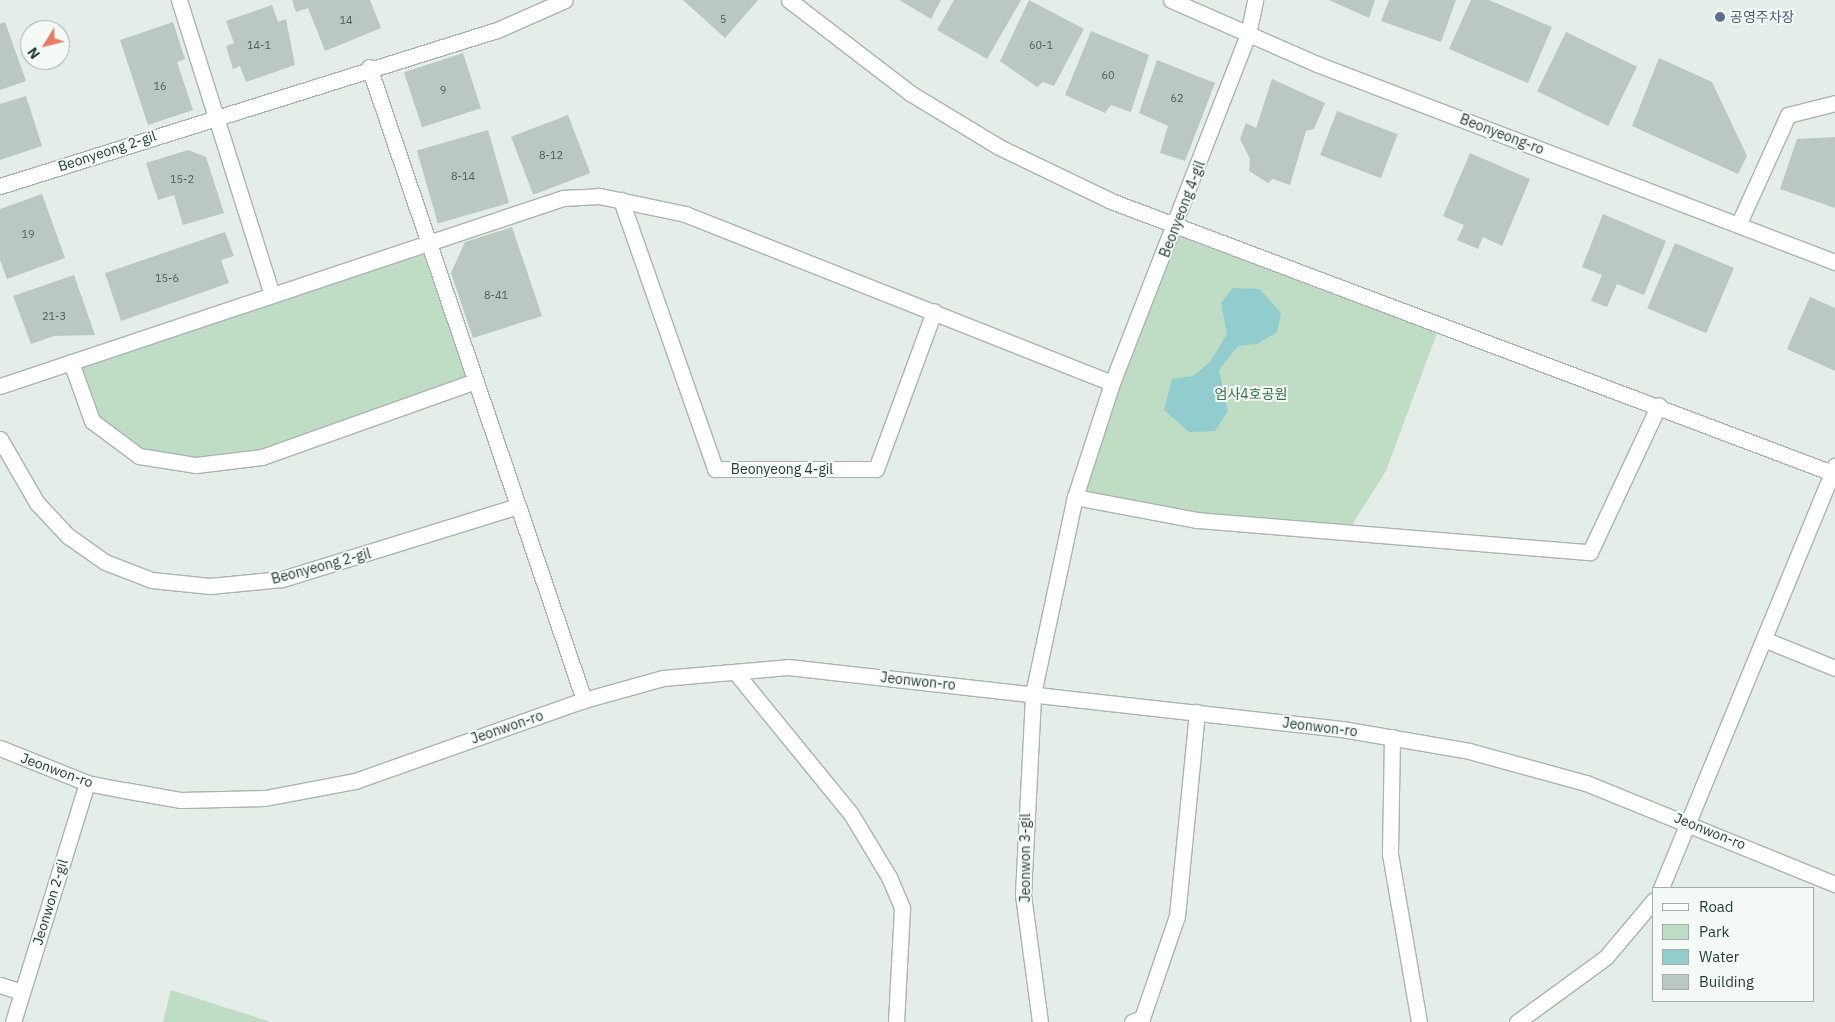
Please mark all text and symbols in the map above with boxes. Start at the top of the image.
place label: 공영주차장 [1730,9,1794,25]
marker: 공영주차장 [1714,11,1726,23]
house number: 5 [720,12,726,26]
house number: 14 [339,13,353,27]
north arrow [20,20,70,70]
house number: 14-1 [247,38,271,52]
house number: 60-1 [1029,38,1053,52]
text: N [23,44,44,63]
house number: 60 [1101,68,1115,82]
house number: 16 [153,79,167,93]
house number: 9 [440,83,446,97]
house number: 62 [1170,91,1184,105]
street label: Beonyeong-ro [1458,110,1546,158]
street label: Beonyeong 2-gil [56,127,158,175]
house number: 8-12 [539,148,563,162]
street label: Beonyeong 4-gil [1156,158,1208,260]
house number: 8-14 [451,169,475,183]
house number: 15-2 [170,172,194,186]
house number: 19 [21,227,35,241]
house number: 15-6 [155,271,179,285]
house number: 8-41 [484,288,508,302]
house number: 21-3 [42,309,66,323]
park label: 엄사4호공원 [1215,386,1287,402]
street label: Beonyeong 4-gil [731,461,833,477]
street label: Beonyeong 2-gil [269,545,373,587]
street label: Jeonwon-ro [880,669,956,693]
street label: Jeonwon-ro [469,707,545,747]
street label: Jeonwon-ro [1281,714,1359,740]
street label: Jeonwon-ro [19,749,95,791]
street label: Jeonwon-ro [1672,809,1748,853]
street label: Jeonwon 3-gil [1017,813,1033,903]
street label: Jeonwon 2-gil [29,857,71,947]
legend [1652,887,1815,1002]
text: Road [1699,897,1734,916]
text: Park [1699,922,1729,941]
text: Water [1699,947,1739,966]
text: Building [1699,972,1754,991]

